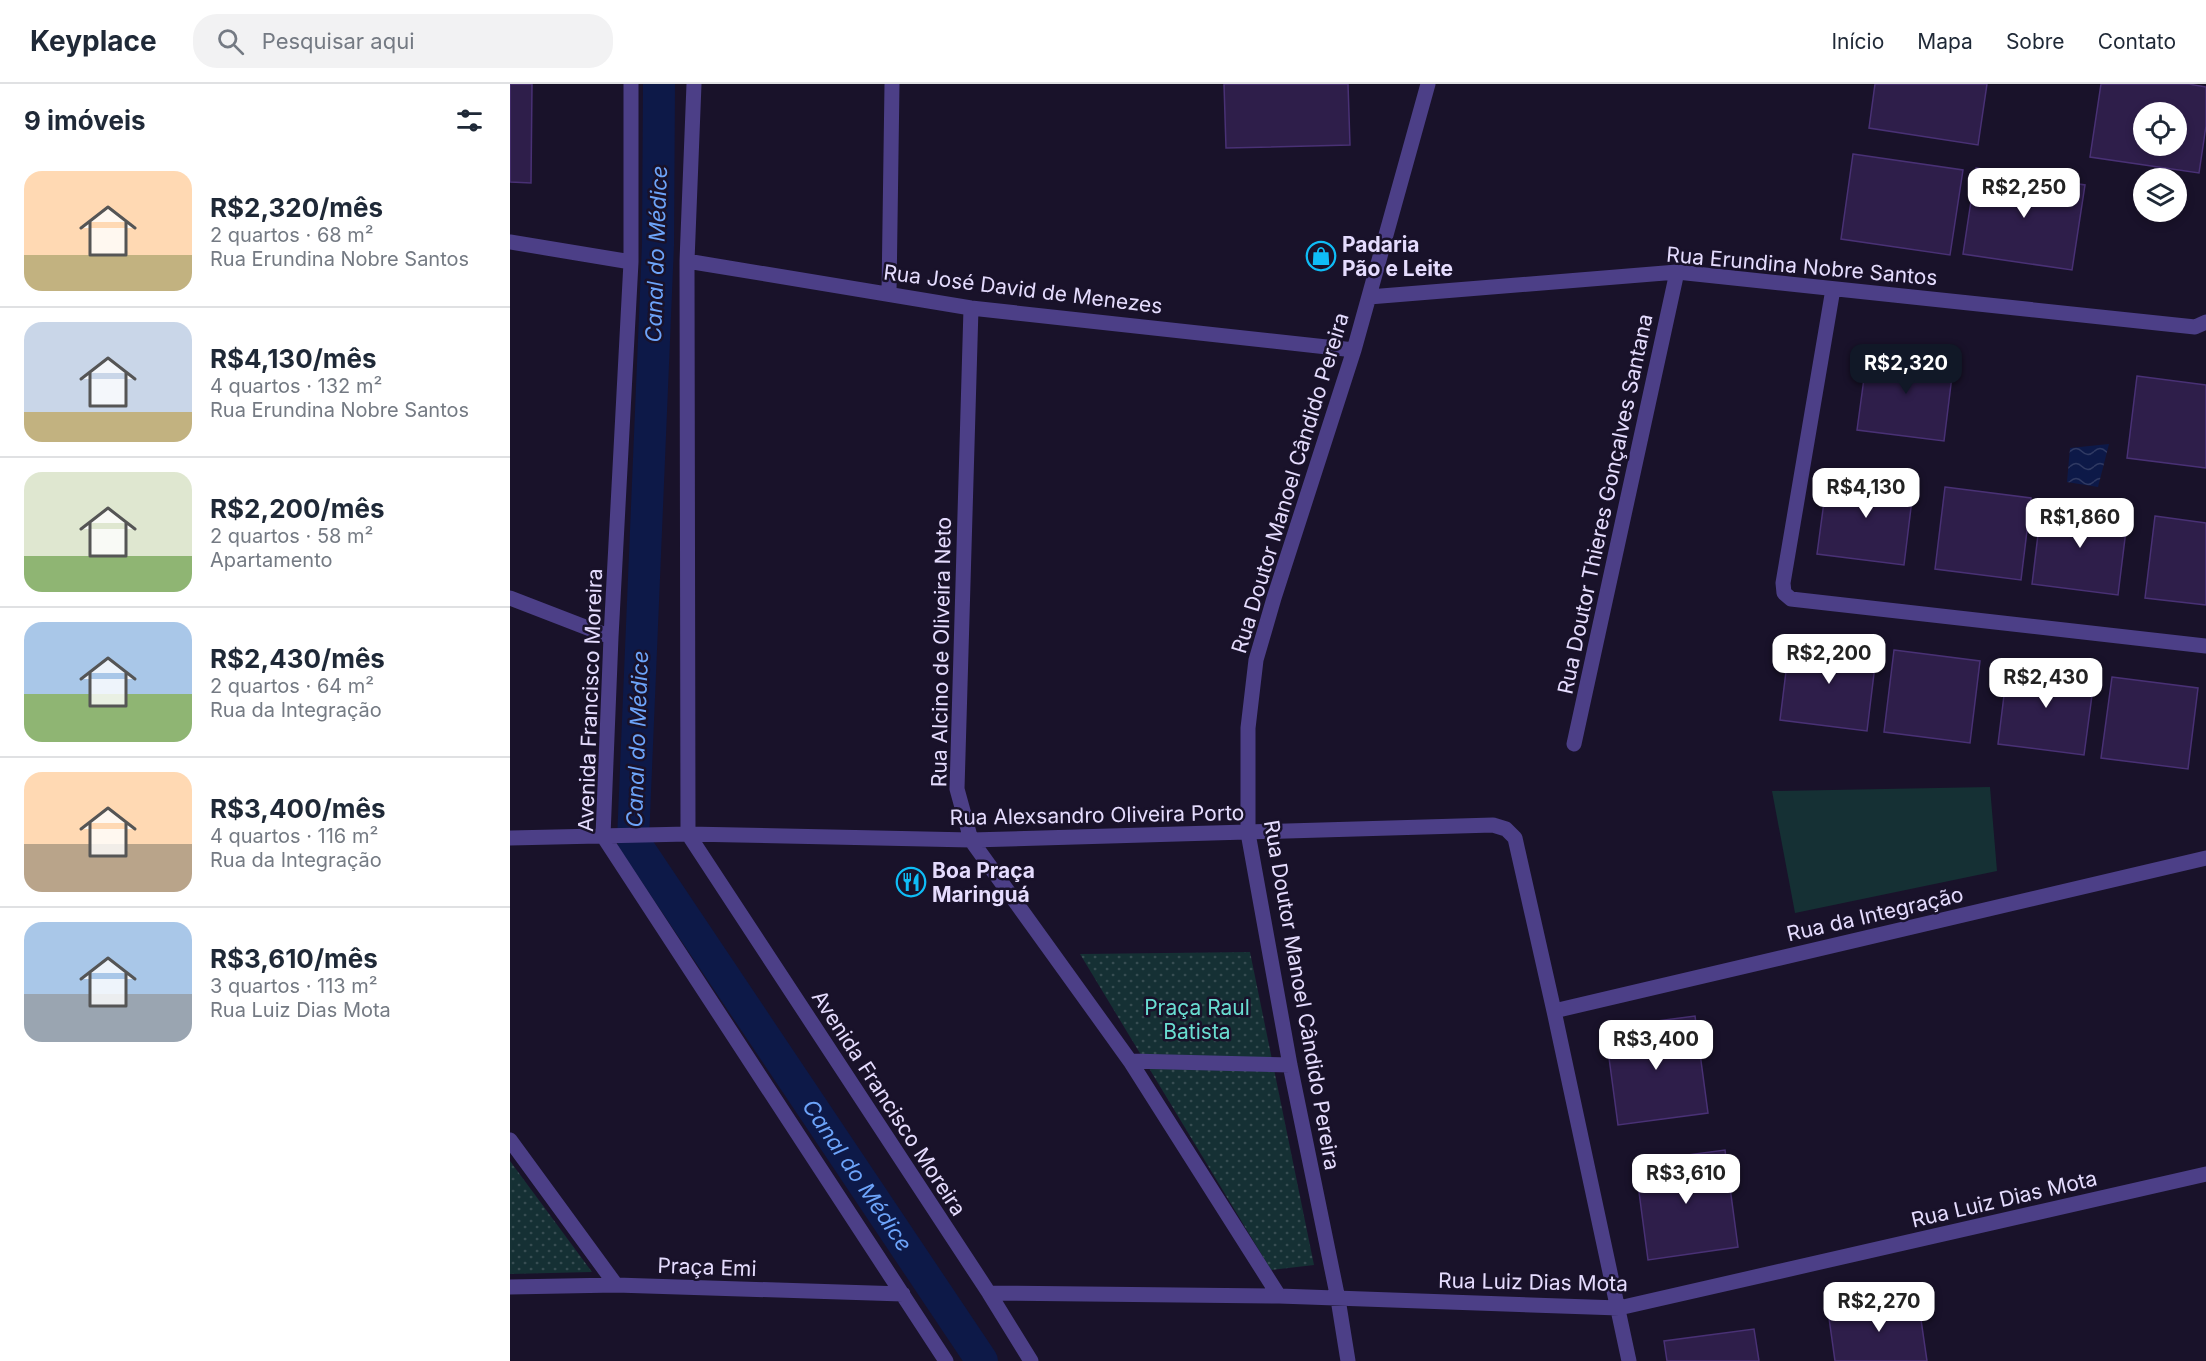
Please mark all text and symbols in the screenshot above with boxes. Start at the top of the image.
search box [193,14,613,68]
text: Keyplace [30,24,157,58]
icon: search [214,25,247,58]
text: Pesquisar aqui [262,28,415,54]
text: Início [1831,29,1884,54]
text: Mapa [1917,29,1973,54]
text: Sobre [2006,29,2065,54]
text: Contato [2098,29,2176,54]
map controls [2133,102,2187,222]
button: locate [2133,102,2187,156]
icon: filters [453,104,486,137]
text: 9 imóveis [24,105,146,136]
water label: Canal do Médice [640,165,672,343]
pin: R$2,250 [1969,168,2079,219]
button: layers [2133,168,2187,222]
text: R$2,250 [1982,175,2066,199]
text: R$2,320/mês [210,192,383,223]
icon: home [72,195,144,267]
text: 2 quartos · 68 m² [210,223,374,247]
place label: Padaria Pão e Leite [1342,232,1453,281]
shop icon: Padaria Pão e Leite [1305,240,1337,272]
street label: Rua Erundina Nobre Santos [1665,242,1939,290]
text: Rua Erundina Nobre Santos [210,247,469,271]
street label: Rua José David de Menezes [882,259,1164,319]
street label: Rua Doutor Manoel Cândido Pereira [1226,310,1354,656]
street label: Rua Doutor Thieres Gonçalves Santana [1552,312,1658,696]
text: R$4,130/mês [210,343,377,374]
pin: R$2,320 [1851,344,1961,395]
icon: home [72,346,144,418]
text: R$2,320 [1864,351,1948,375]
text: 4 quartos · 132 m² [210,374,382,398]
text: Rua Erundina Nobre Santos [210,398,469,422]
pin: R$4,130 [1811,468,1921,519]
text: R$4,130 [1827,475,1905,499]
text: R$2,200/mês [210,493,384,524]
icon: home [72,496,144,568]
pin: R$1,860 [2025,498,2135,549]
text: R$1,860 [2040,505,2120,529]
street label: Rua Alcino de Oliveira Neto [926,517,956,787]
text: 2 quartos · 58 m² [210,524,373,548]
text: Apartamento [210,548,333,572]
street label: Avenida Francisco Moreira [573,568,607,832]
pin: R$2,200 [1774,634,1884,685]
text: R$2,200 [1786,641,1872,665]
text: R$2,430/mês [210,643,385,674]
icon: home [72,646,144,718]
water label: Canal do Médice [621,650,653,828]
pin: R$2,430 [1991,658,2101,709]
text: R$2,430 [2003,665,2089,689]
text: 2 quartos · 64 m² [210,674,374,698]
text: Rua da Integração [210,698,382,722]
text: R$3,400/mês [210,793,386,824]
icon: home [72,796,144,868]
street label: Rua Alexsandro Oliveira Porto [950,800,1244,830]
street label: Rua Doutor Manoel Cândido Pereira [1259,818,1345,1172]
text: 4 quartos · 116 m² [210,824,378,848]
text: Rua da Integração [210,848,382,872]
place label: Boa Praça Maringuá [932,858,1035,907]
restaurant icon: Boa Praça Maringuá [895,866,927,898]
street label: Rua da Integração [1784,882,1966,946]
text: R$3,610/mês [210,943,378,974]
icon: home [72,946,144,1018]
text: 3 quartos · 113 m² [210,974,378,998]
street label: Avenida Francisco Moreira [807,986,971,1220]
park label: Praça Raul Batista [1144,995,1250,1044]
text: Rua Luiz Dias Mota [210,998,391,1022]
pin: R$3,400 [1601,1020,1711,1071]
text: R$3,400 [1613,1027,1699,1051]
water label: Canal do Médice [797,1094,918,1256]
pin: R$3,610 [1631,1154,1741,1205]
text: R$3,610 [1646,1161,1726,1185]
street label: Rua Luiz Dias Mota [1909,1165,2099,1233]
street label: Praça Emi [657,1253,757,1281]
street label: Rua Luiz Dias Mota [1438,1268,1628,1296]
pin: R$2,270 [1824,1282,1934,1333]
text: R$2,270 [1838,1289,1920,1313]

